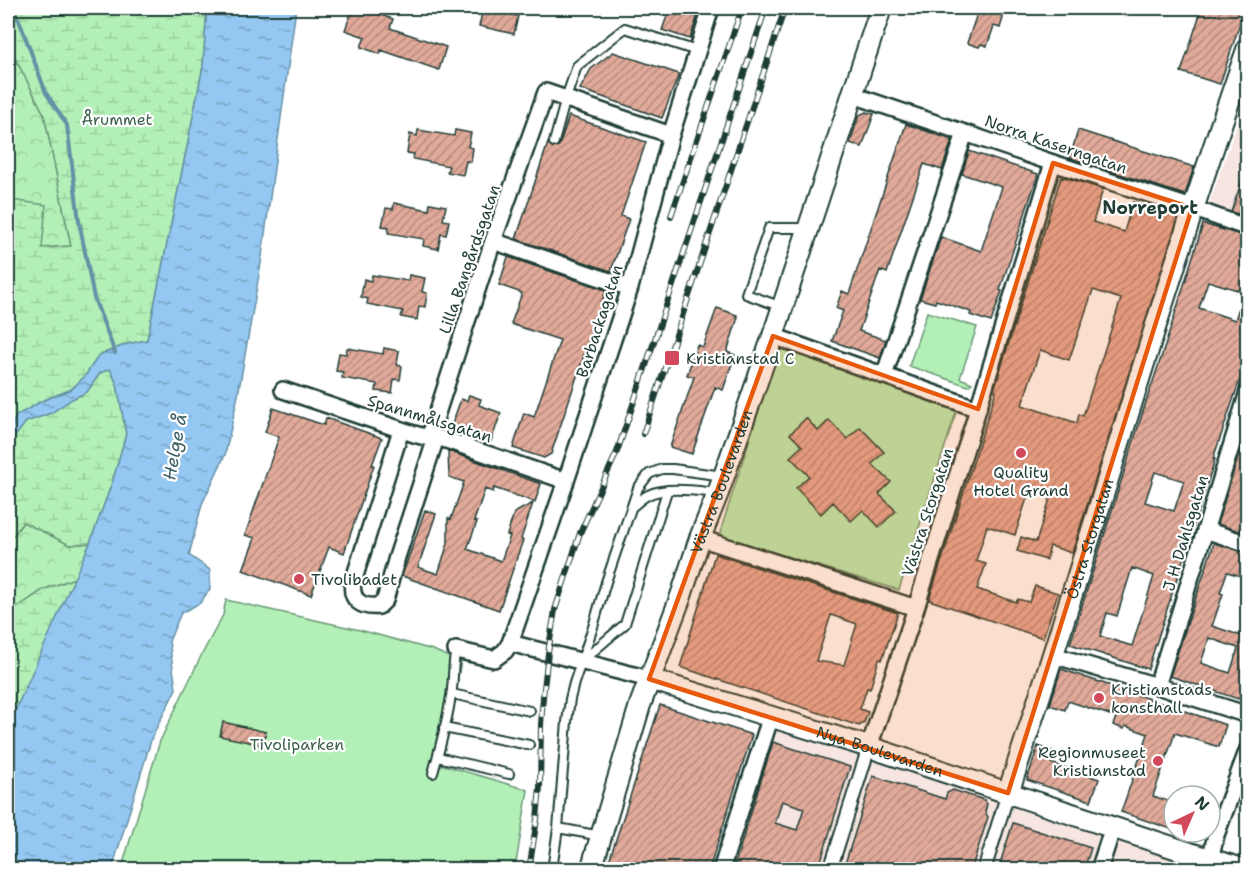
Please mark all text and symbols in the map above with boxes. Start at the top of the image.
park label: Årummet [81,108,153,130]
street label: Norra Kaserngatan [982,110,1130,179]
street label: Lilla Bangårdsgatan [434,182,505,337]
district label: Norreport [1102,196,1198,220]
street label: Barbackagatan [571,262,628,380]
place label: Kristianstad C [686,348,795,369]
marker: Kristianstad C [663,349,681,367]
street label: Spannmålsgatan [365,390,495,447]
street label: Västra Boulevarden [686,406,758,556]
water label: Helge å [157,412,193,482]
street label: Västra Storgatan [897,445,958,579]
marker: Quality Hotel Grand [1014,446,1028,460]
place label: Quality Hotel Grand [973,462,1069,501]
street label: J H Dahlsgatan [1158,472,1213,594]
street label: Östra Storgatan [1061,476,1119,602]
place label: Tivolibadet [311,569,397,590]
marker: Tivolibadet [292,572,306,586]
place label: Kristianstads konsthall [1111,679,1212,718]
marker: Kristianstads konsthall [1092,691,1106,705]
street label: Nya Boulevarden [814,721,946,782]
park label: Tivoliparken [250,734,344,755]
place label: Regionmuseet Kristianstad [1038,742,1146,781]
marker: Regionmuseet Kristianstad [1151,754,1165,768]
north arrow [1162,784,1222,844]
text: N [1190,792,1214,816]

